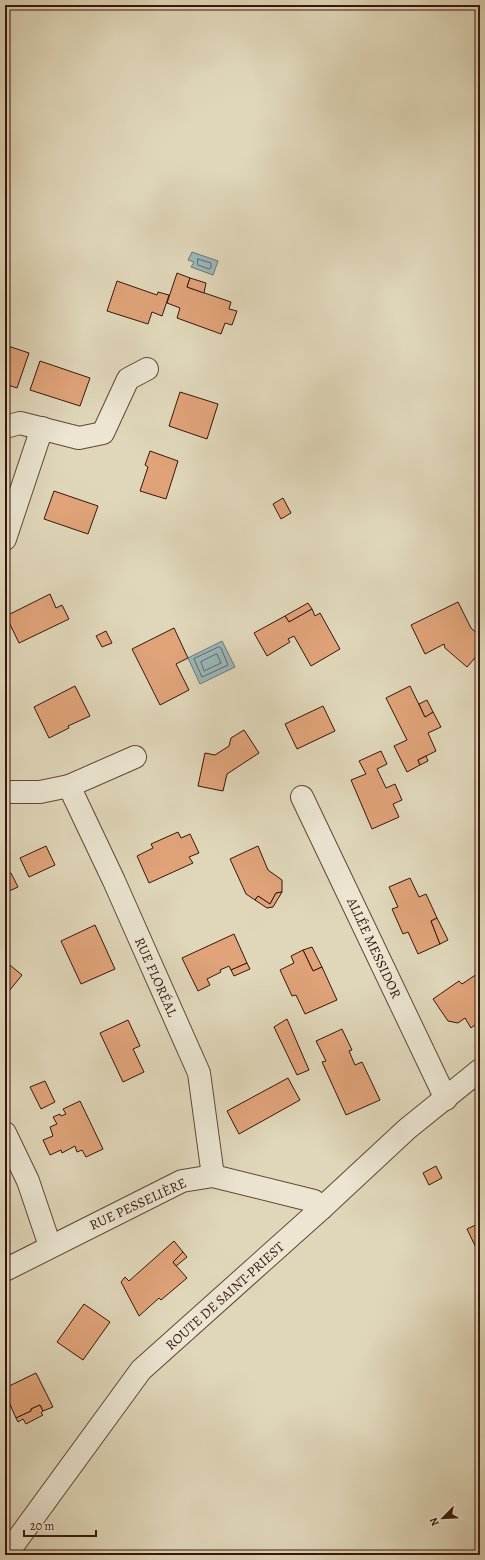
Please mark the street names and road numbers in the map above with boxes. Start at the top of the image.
street label: ALLÉE MESSIDOR [342,894,406,1002]
street label: RUE FLORÉAL [130,934,182,1020]
street label: RUE PESSELIÈRE [86,1173,190,1235]
street label: ROUTE DE SAINT-PRIEST [161,1237,289,1355]

